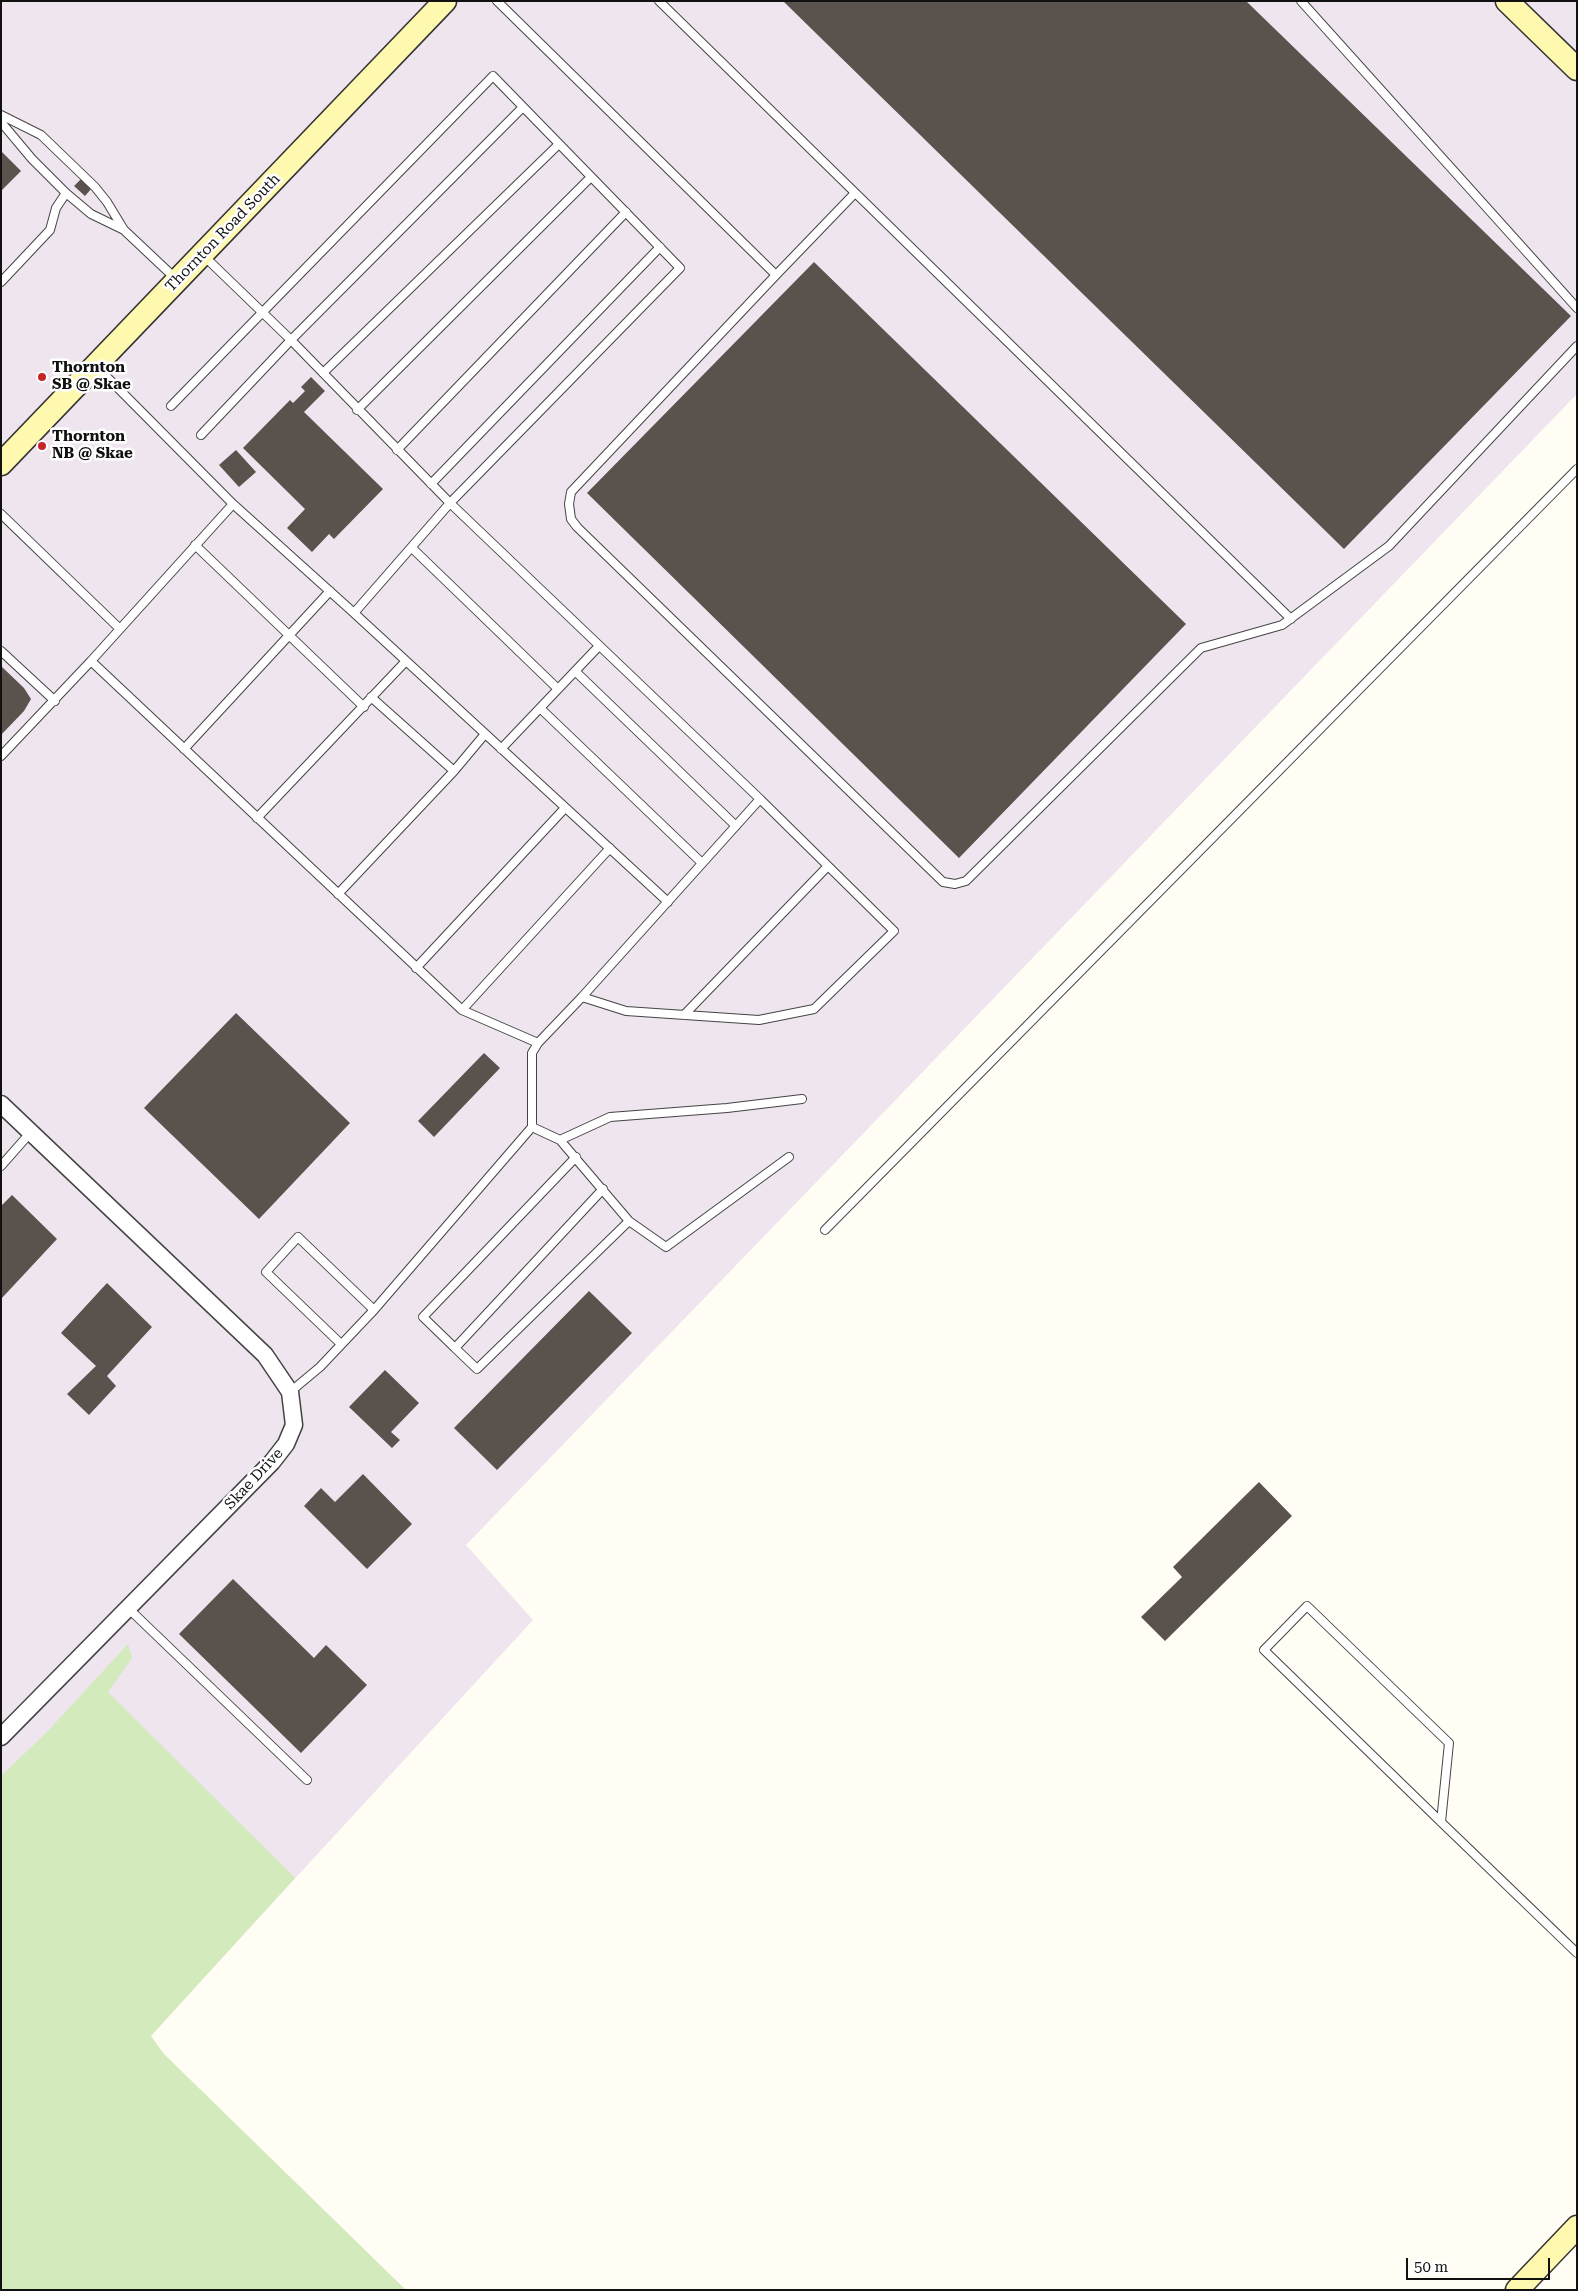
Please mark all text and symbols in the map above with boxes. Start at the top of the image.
street label: Thornton Road South [162,170,284,296]
place label: Thornton SB @ Skae [52,359,131,394]
marker: Thornton SB @ Skae [36,371,48,383]
place label: Thornton NB @ Skae [52,428,133,463]
marker: Thornton NB @ Skae [36,440,48,452]
street label: Skae Drive [221,1445,287,1513]
scale bar [1408,2248,1552,2280]
text: 50 m [1414,2258,1448,2276]

